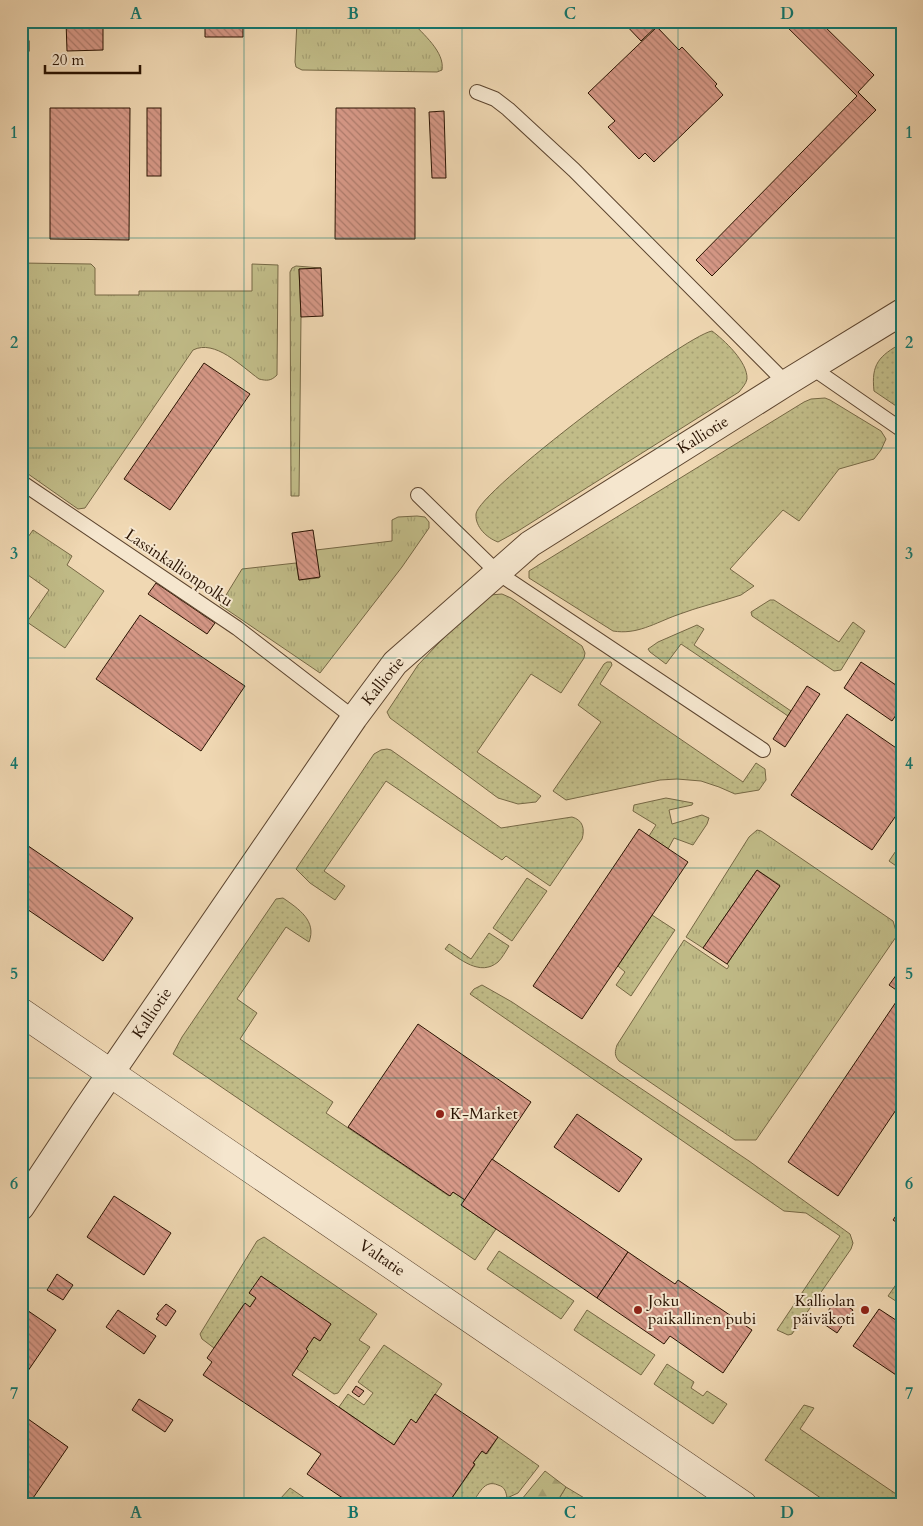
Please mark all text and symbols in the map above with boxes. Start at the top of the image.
text: A [130,3,142,25]
text: B [347,3,359,25]
text: C [564,3,576,25]
text: D [780,3,794,25]
scale bar [45,42,140,74]
text: 20 m [52,50,84,70]
text: 1 [10,122,18,144]
text: 1 [905,122,913,144]
text: 2 [10,332,18,354]
text: 2 [905,332,913,354]
street label: Kalliotie [673,411,733,459]
street label: Lassinkallionpolku [121,524,237,612]
text: 3 [10,543,18,565]
text: 3 [905,543,913,565]
street label: Kalliotie [357,652,409,710]
text: 4 [10,753,18,775]
text: 4 [905,753,913,775]
text: 5 [10,963,18,985]
text: 5 [905,963,913,985]
street label: Kalliotie [127,983,177,1043]
place label: K-Market [450,1103,518,1125]
marker: K-Market [434,1108,446,1120]
text: 6 [10,1173,18,1195]
text: 6 [905,1173,913,1195]
street label: Valtatie [354,1234,410,1282]
place label: Joku paikallinen pubi [646,1290,757,1330]
place label: Kalliolan päiväkoti [793,1290,856,1330]
marker: Joku paikallinen pubi [632,1304,644,1316]
marker: Kalliolan päiväkoti [859,1304,871,1316]
text: 7 [10,1383,18,1405]
text: 7 [905,1383,913,1405]
text: A [130,1502,142,1524]
text: B [347,1502,359,1524]
text: C [564,1502,576,1524]
text: D [780,1502,794,1524]

